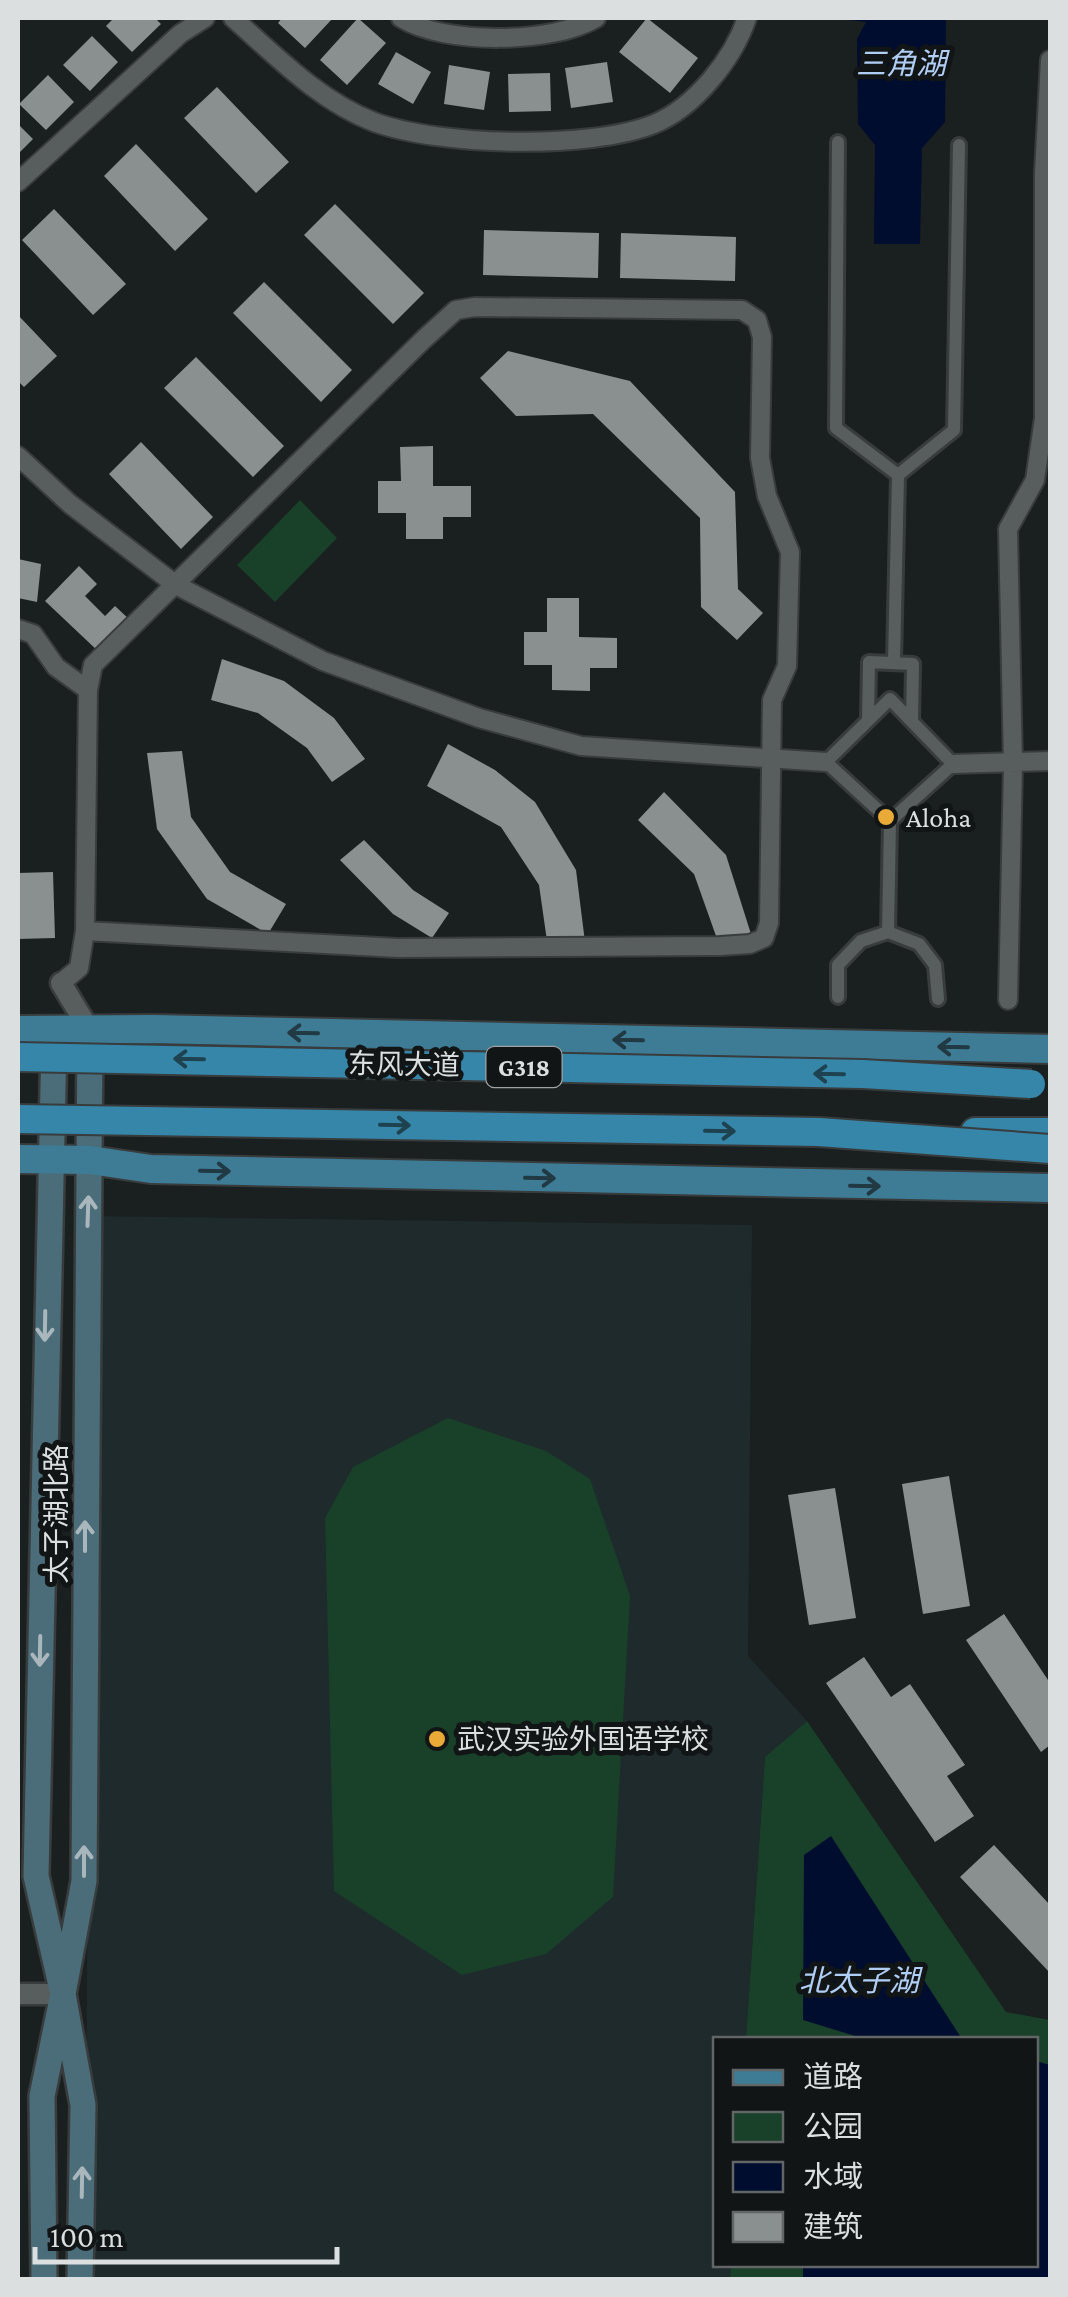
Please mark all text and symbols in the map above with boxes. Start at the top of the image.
water label: 三角湖 [856,47,950,80]
place label: Aloha [906,802,971,833]
marker: Aloha [875,806,897,828]
one-way arrow [288,1023,320,1042]
one-way arrow [613,1031,645,1050]
one-way arrow [938,1038,970,1056]
road number: G318 [486,1047,562,1087]
street label: 东风大道 [348,1048,460,1081]
one-way arrow [173,1049,205,1068]
one-way arrow [813,1064,845,1083]
one-way arrow [378,1116,410,1134]
one-way arrow [703,1121,735,1140]
one-way arrow [198,1161,230,1180]
one-way arrow [523,1169,555,1188]
one-way arrow [848,1176,880,1196]
one-way arrow [79,1195,98,1227]
one-way arrow [36,1310,54,1342]
street label: 太子湖北路 [41,1444,72,1584]
one-way arrow [76,1520,95,1552]
one-way arrow [30,1634,50,1667]
place label: 武汉实验外国语学校 [457,1724,709,1755]
marker: 武汉实验外国语学校 [426,1728,448,1750]
one-way arrow [74,1845,94,1878]
water label: 北太子湖 [799,1964,923,1997]
legend [713,2037,1038,2267]
text: 道路 [803,2060,863,2093]
text: 公园 [803,2110,863,2143]
text: 水域 [803,2160,863,2193]
one-way arrow [72,2167,91,2199]
scale bar [35,2202,338,2264]
text: 建筑 [803,2210,863,2243]
text: 100 m [50,2220,124,2253]

